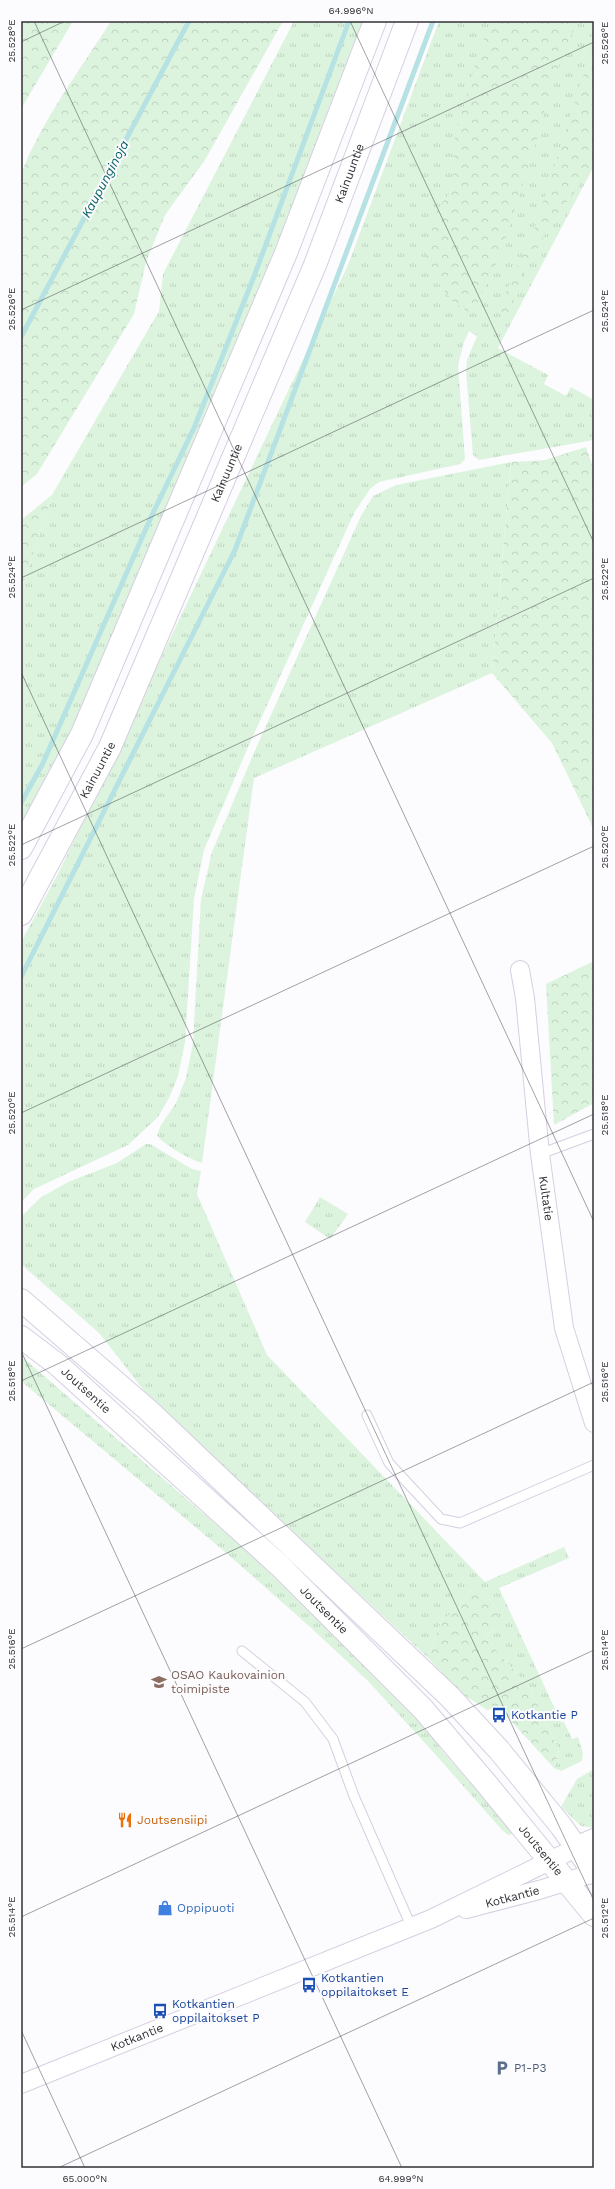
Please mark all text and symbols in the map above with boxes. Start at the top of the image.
text: 64.996°N [328,5,374,16]
text: 25.528°E [6,19,17,63]
text: 25.526°E [599,21,610,65]
water label: Kaupunginoja [78,138,132,220]
street label: Kainuuntie [332,142,367,205]
text: 25.526°E [6,287,17,331]
text: 25.524°E [599,290,610,332]
street label: Kainuuntie [208,441,245,504]
text: 25.524°E [6,556,17,598]
text: 25.522°E [599,558,610,600]
street label: Kainuuntie [77,740,118,801]
text: 25.522°E [6,824,17,866]
text: 25.520°E [599,825,610,869]
text: 25.520°E [6,1091,17,1135]
text: 25.518°E [599,1094,610,1136]
street label: Kultatie [536,1175,556,1222]
text: 25.518°E [6,1360,17,1402]
text: 25.516°E [599,1361,610,1403]
street label: Joutsentie [58,1364,114,1416]
street label: Joutsentie [297,1583,351,1637]
text: 25.516°E [6,1628,17,1670]
text: 25.514°E [599,1629,610,1671]
place label: OSAO Kaukovainion toimipiste [171,1668,285,1696]
school or university icon: OSAO Kaukovainion toimipiste [150,1673,168,1691]
bus stop icon: Kotkantie P [490,1706,508,1724]
place label: Kotkantie P [511,1708,578,1722]
restaurant icon: Joutsensiipi [116,1811,134,1829]
place label: Joutsensiipi [137,1813,207,1827]
street label: Joutsentie [516,1822,566,1879]
street label: Kotkantie [484,1883,541,1911]
text: 25.514°E [6,1896,17,1938]
text: 25.512°E [599,1898,610,1938]
shop icon: Oppipuoti [156,1899,174,1917]
place label: Oppipuoti [177,1901,234,1915]
place label: Kotkantien oppilaitokset E [321,1971,409,1999]
bus stop icon: Kotkantien oppilaitokset E [300,1976,318,1994]
place label: Kotkantien oppilaitokset P [172,1997,260,2025]
bus stop icon: Kotkantien oppilaitokset P [151,2002,169,2020]
street label: Kotkantie [109,2020,165,2054]
parking icon: P1-P3 [493,2059,511,2077]
place label: P1-P3 [514,2061,546,2075]
text: 65.000°N [63,2173,107,2184]
text: 64.999°N [378,2173,424,2184]

